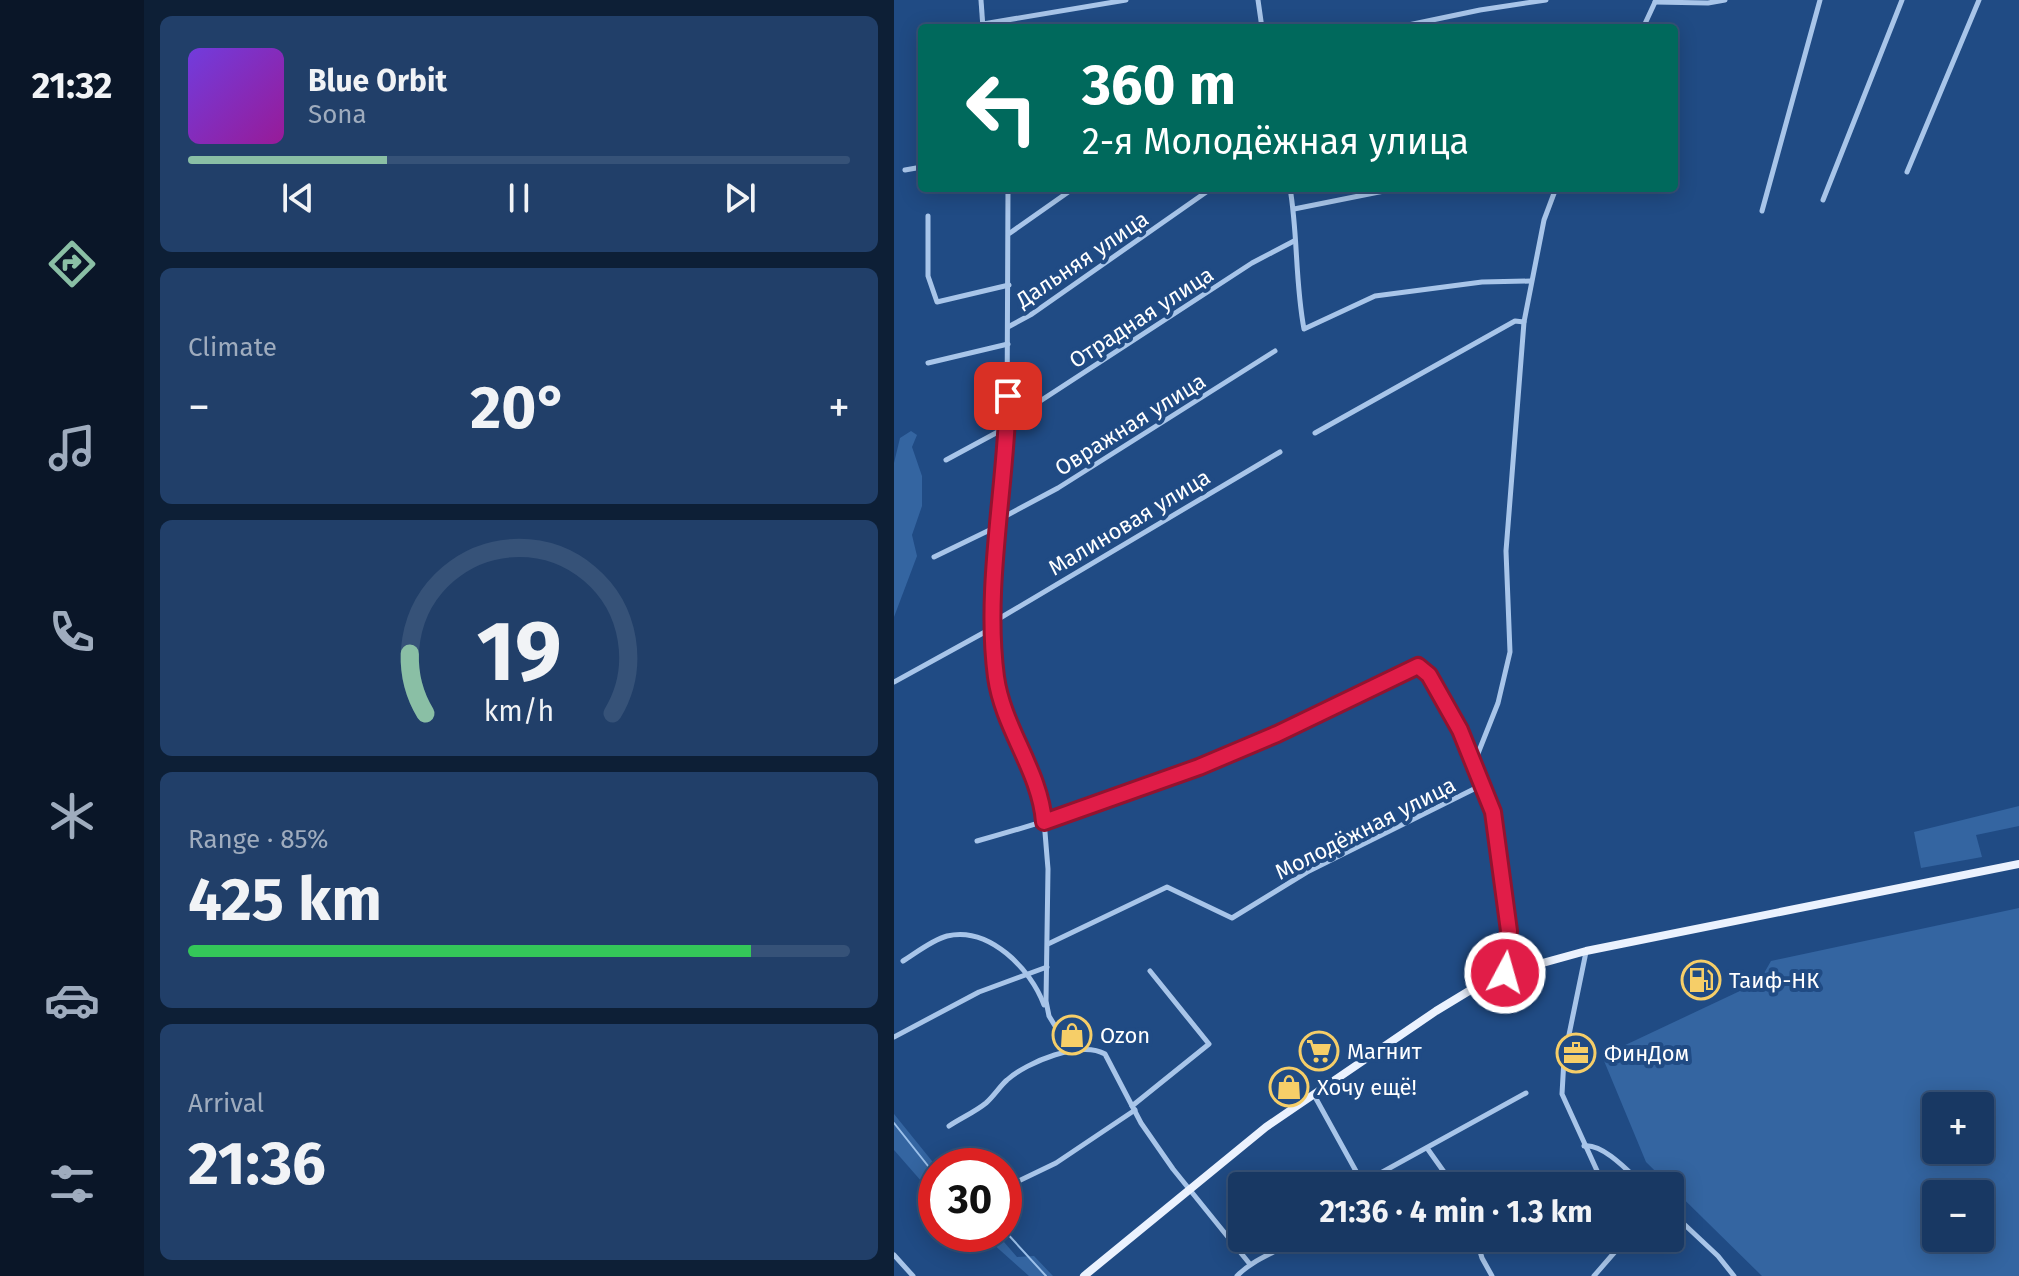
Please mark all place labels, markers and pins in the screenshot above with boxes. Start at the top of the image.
pin [974,362,1042,430]
fuel station icon: Таиф-НК [1680,959,1722,1001]
place label: Таиф-НК [1729,967,1819,994]
shop icon: Ozon [1051,1014,1093,1056]
place label: Ozon [1100,1022,1150,1049]
supermarket icon: Магнит [1298,1030,1340,1072]
office icon: ФинДом [1555,1032,1597,1074]
place label: Магнит [1347,1038,1422,1065]
place label: ФинДом [1604,1040,1689,1067]
shop icon: Хочу ещё! [1268,1066,1310,1108]
place label: Хочу ещё! [1317,1074,1417,1101]

